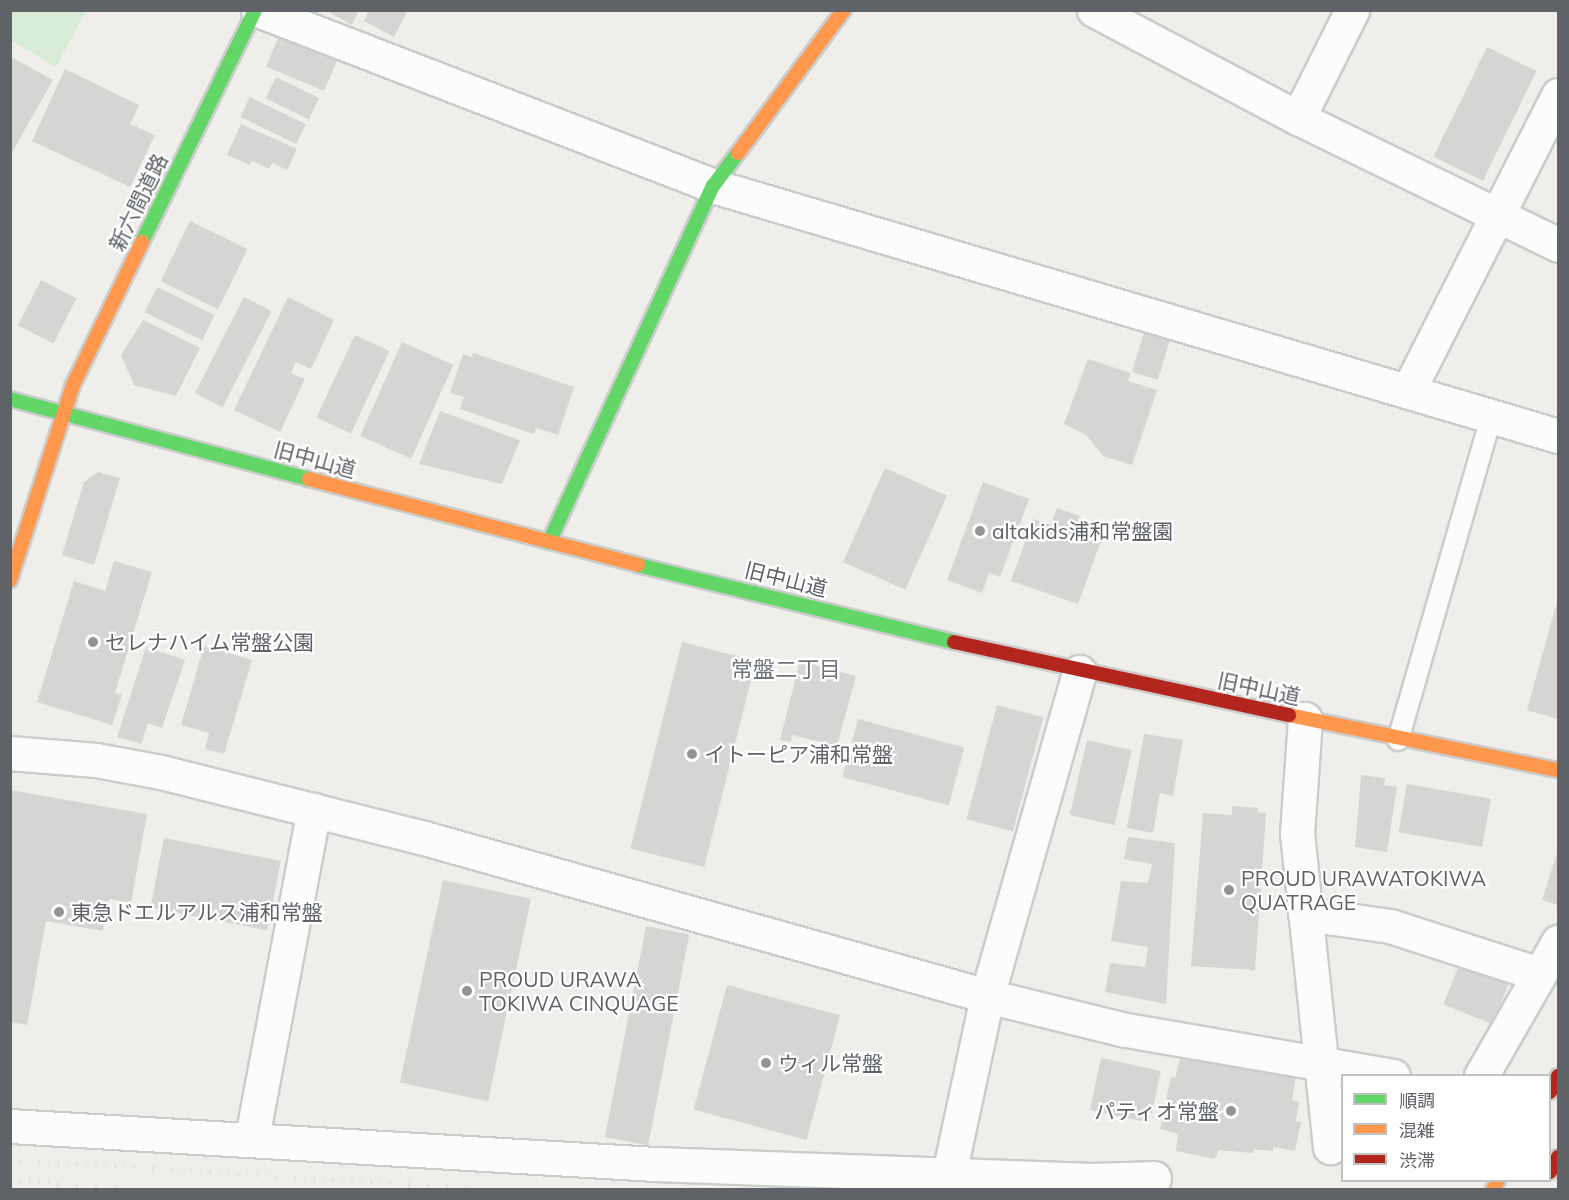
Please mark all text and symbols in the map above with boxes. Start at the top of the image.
street label: 新六間道路 [104,149,172,255]
street label: 旧中山道 [271,436,359,482]
place label: altakids浦和常盤園 [992,518,1173,544]
marker: altakids浦和常盤園 [973,524,987,538]
street label: 旧中山道 [742,557,830,601]
place label: セレナハイム常盤公園 [105,629,315,655]
marker: セレナハイム常盤公園 [86,635,100,649]
district label: 常盤二丁目 [731,657,841,683]
street label: 旧中山道 [1215,667,1303,709]
place label: イトーピア浦和常盤 [704,741,893,767]
marker: イトーピア浦和常盤 [685,747,699,761]
place label: PROUD URAWATOKIWA QUATRAGE [1241,865,1486,915]
marker: PROUD URAWATOKIWA QUATRAGE [1222,883,1236,897]
place label: 東急ドエルアルス浦和常盤 [71,899,323,925]
marker: 東急ドエルアルス浦和常盤 [52,905,66,919]
place label: PROUD URAWA TOKIWA CINQUAGE [479,966,679,1016]
marker: PROUD URAWA TOKIWA CINQUAGE [460,984,474,998]
place label: ウィル常盤 [778,1050,883,1076]
marker: ウィル常盤 [759,1056,773,1070]
legend [1341,1074,1551,1182]
text: 順調 [1399,1089,1435,1112]
place label: パティオ常盤 [1093,1098,1219,1124]
marker: パティオ常盤 [1224,1104,1238,1118]
text: 混雑 [1399,1119,1435,1142]
text: 渋滞 [1399,1149,1435,1172]

